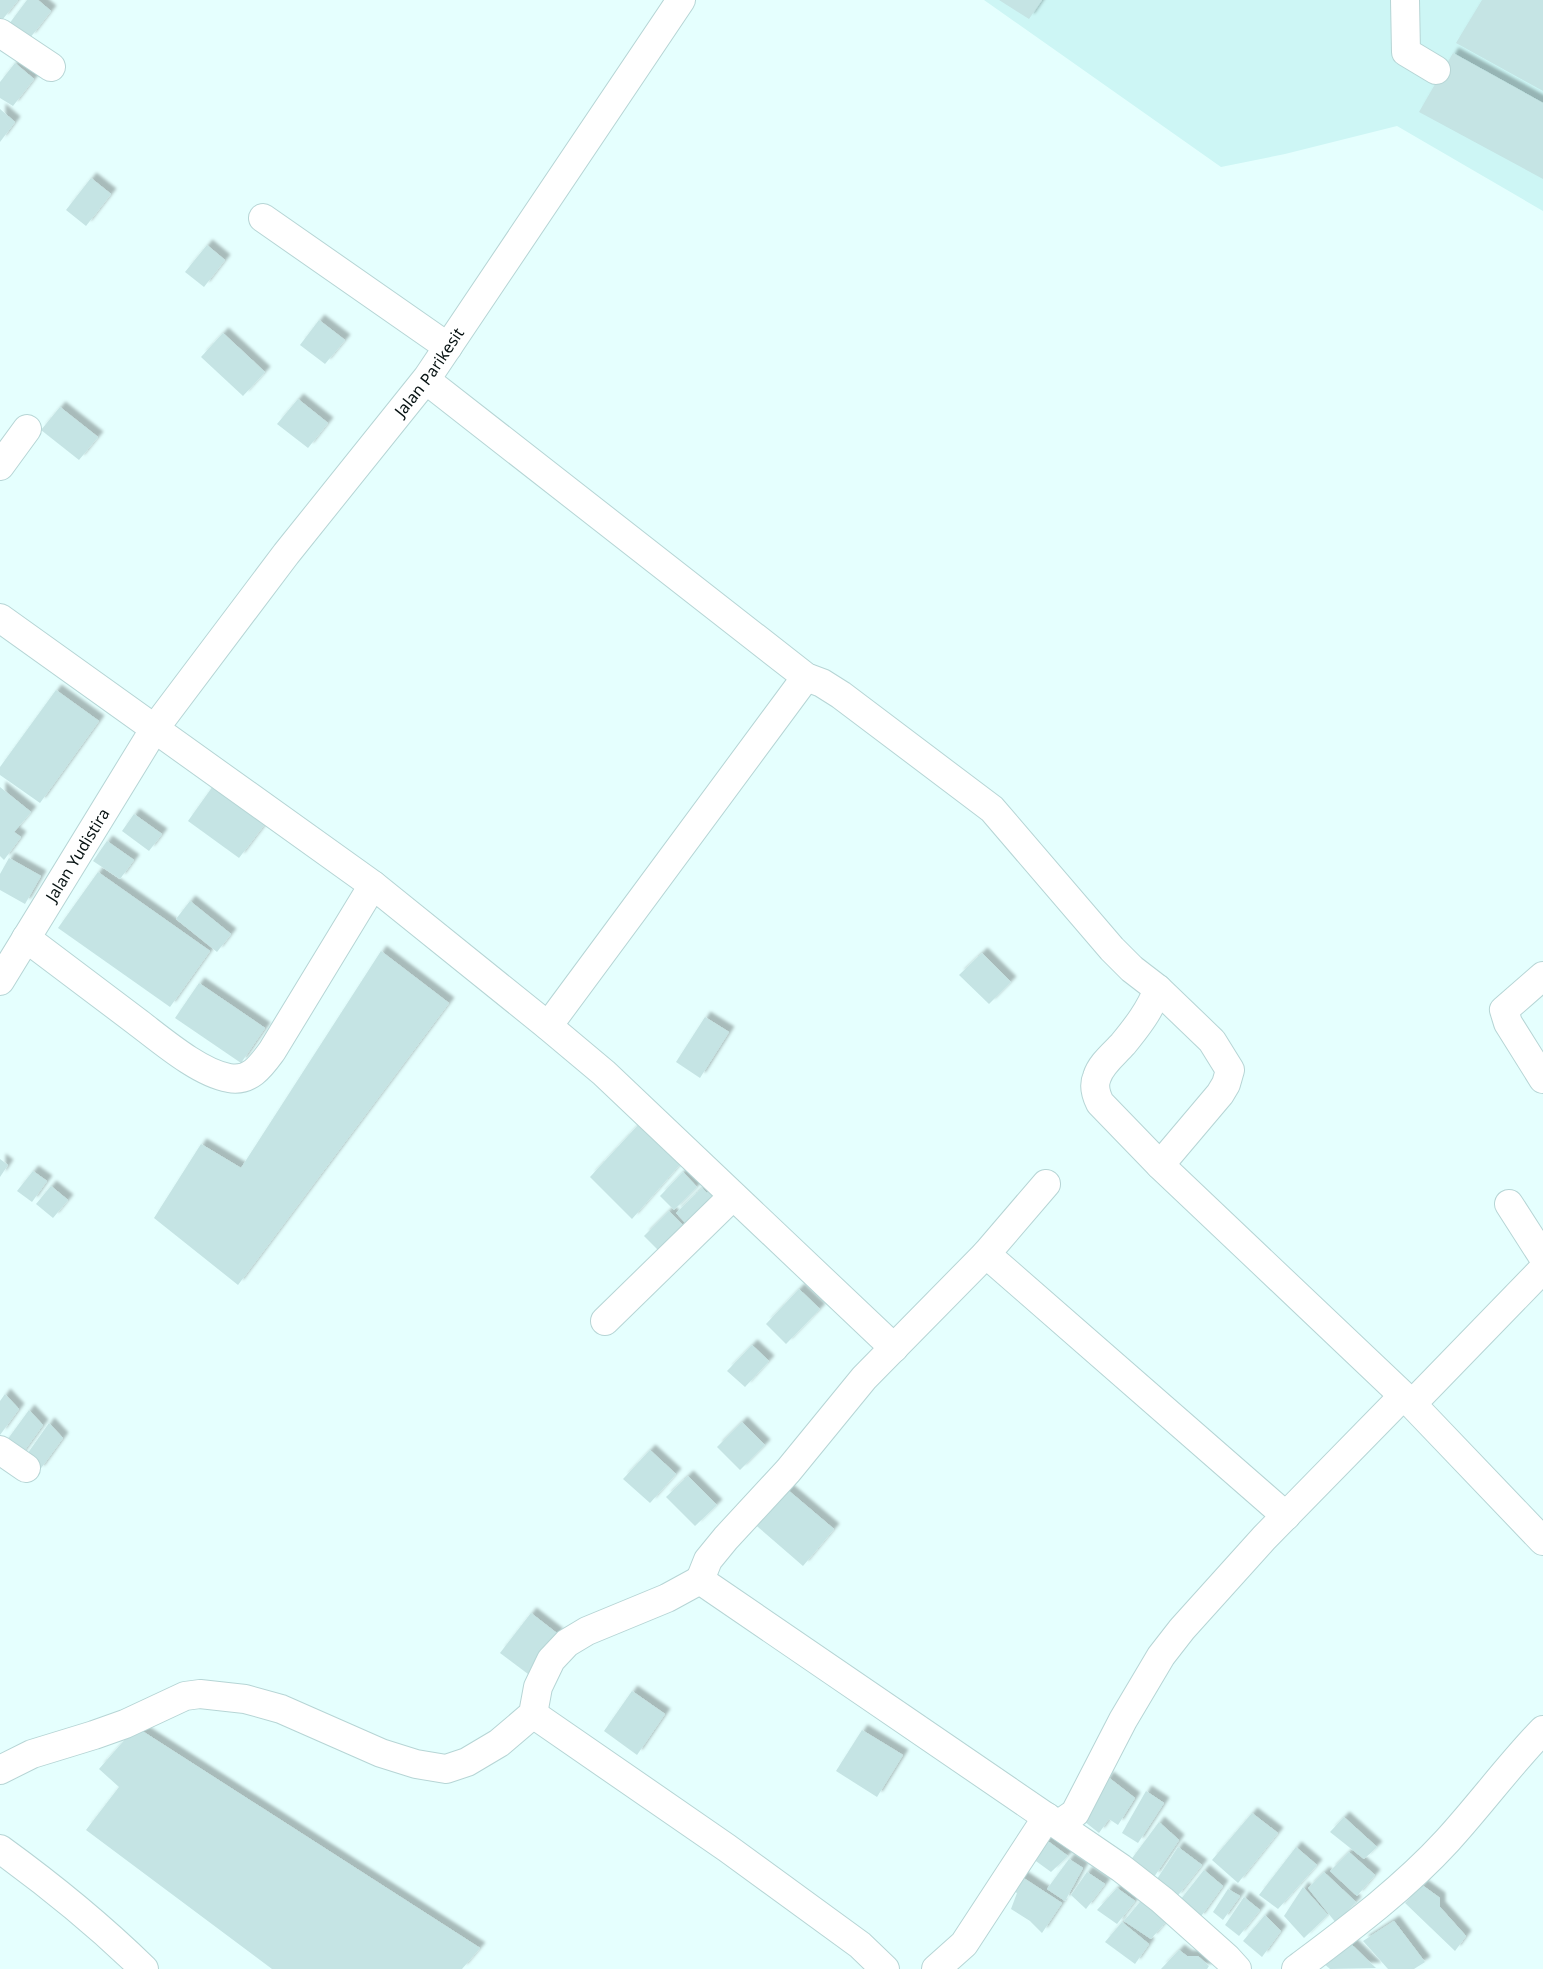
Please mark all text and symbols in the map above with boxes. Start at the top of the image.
street label: Jalan Parikesit [388,323,469,423]
street label: Jalan Yudistira [39,804,114,907]

